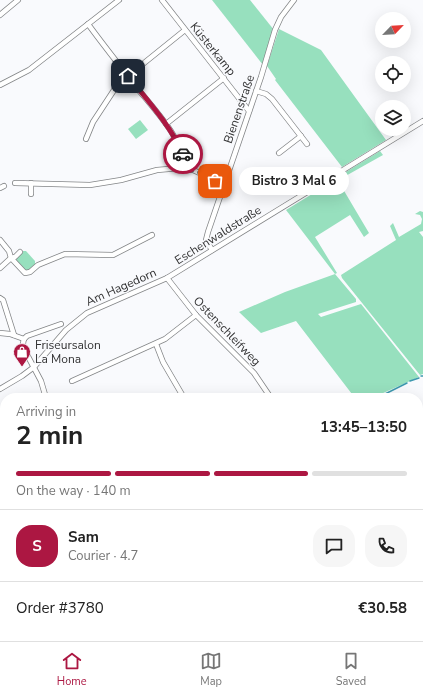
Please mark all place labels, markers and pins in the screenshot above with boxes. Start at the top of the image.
pin [111,59,145,93]
pin [198,164,232,198]
callout: Bistro 3 Mal 6 [239,167,349,195]
place label: Friseursalon La Mona [35,337,101,367]
shop icon: Friseursalon La Mona [12,342,32,367]

